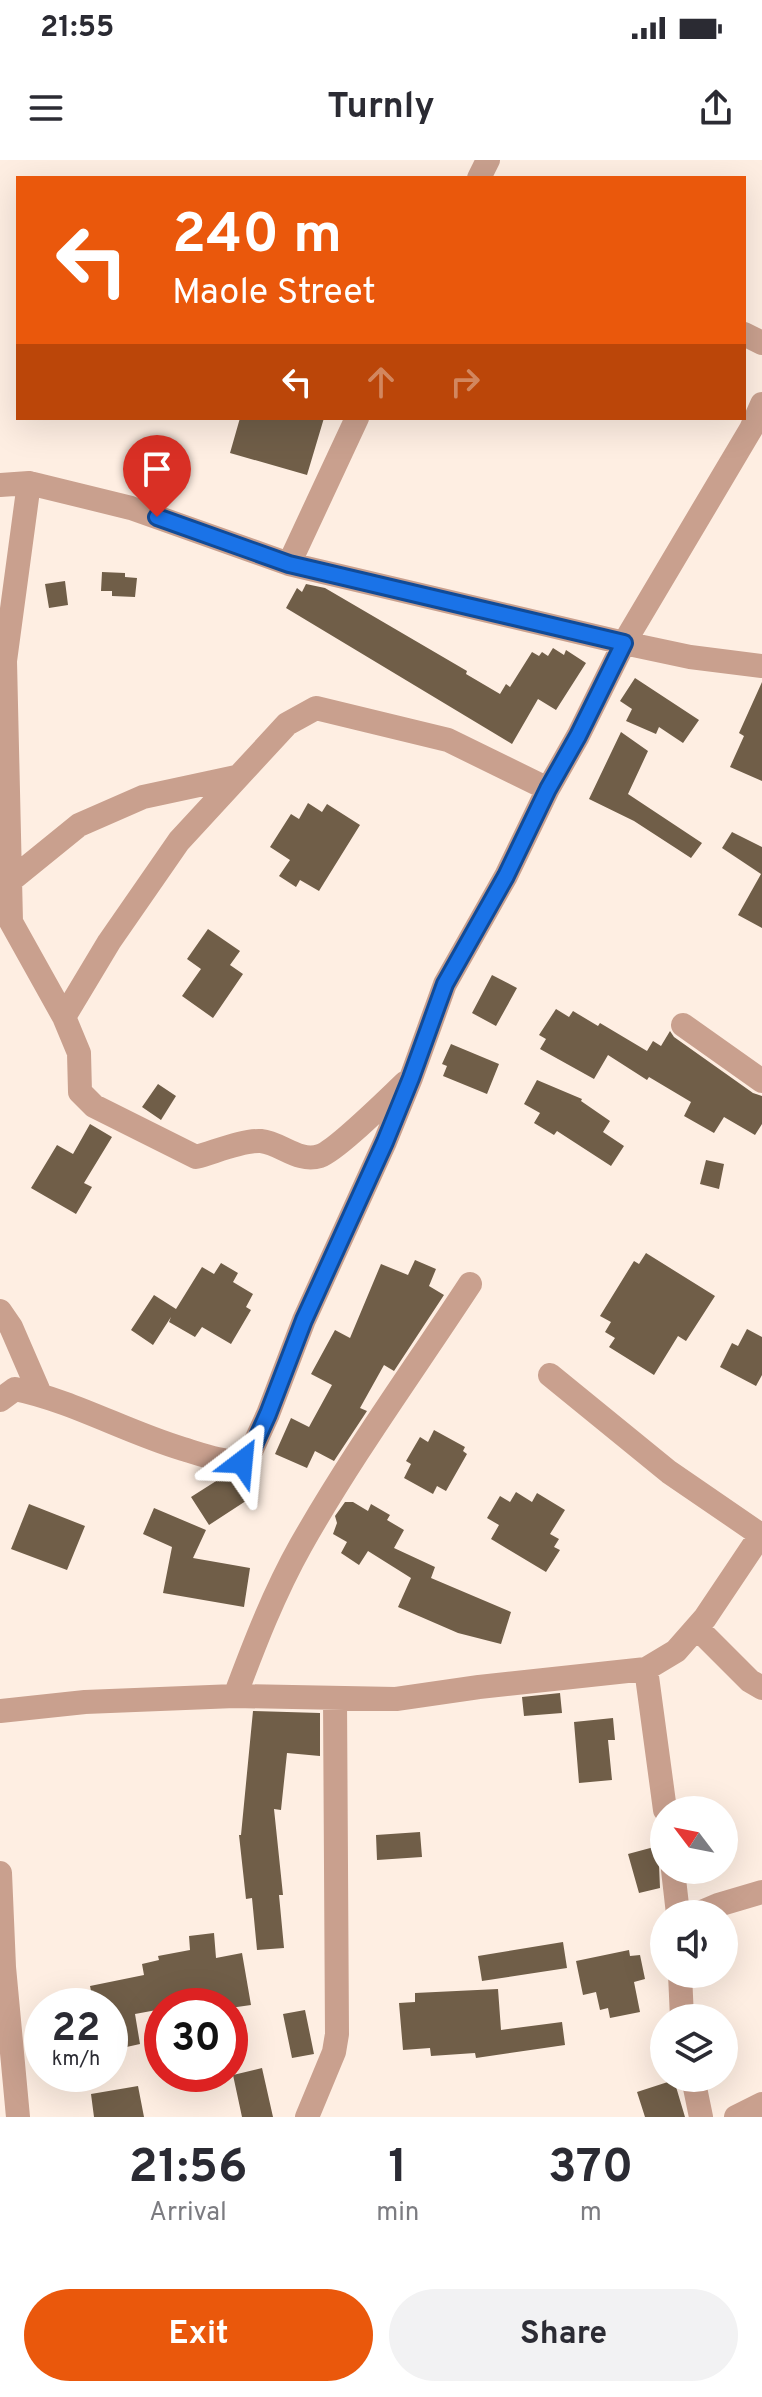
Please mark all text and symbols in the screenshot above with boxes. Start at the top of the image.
text: 21:55 [40,10,114,47]
text: Turnly [327,85,435,131]
icon: menu [24,86,68,130]
icon: share [694,86,738,130]
text: 240 m [172,202,342,272]
icon: left [40,208,144,312]
text: Maole Street [172,271,376,317]
icon: left [275,360,319,404]
icon: ahead [359,360,403,404]
icon: right [443,360,487,404]
pin [123,435,191,517]
icon: arrive [135,447,179,491]
position arrow [200,1420,284,1504]
north arrow [650,1796,738,1884]
map controls [650,1796,738,2092]
button: sound [650,1900,738,1988]
speed limit sign: 30 [144,1988,248,2092]
button: layers [650,2004,738,2092]
text: 22 [52,2005,100,2055]
text: km/h [52,2047,100,2073]
text: 21:56 [129,2139,248,2199]
text: 1 [388,2139,407,2199]
text: 370 [548,2139,633,2199]
text: Arrival [149,2197,227,2230]
text: min [376,2197,419,2230]
text: m [580,2197,602,2230]
button: Exit [24,2289,373,2381]
button: Share [389,2289,738,2381]

